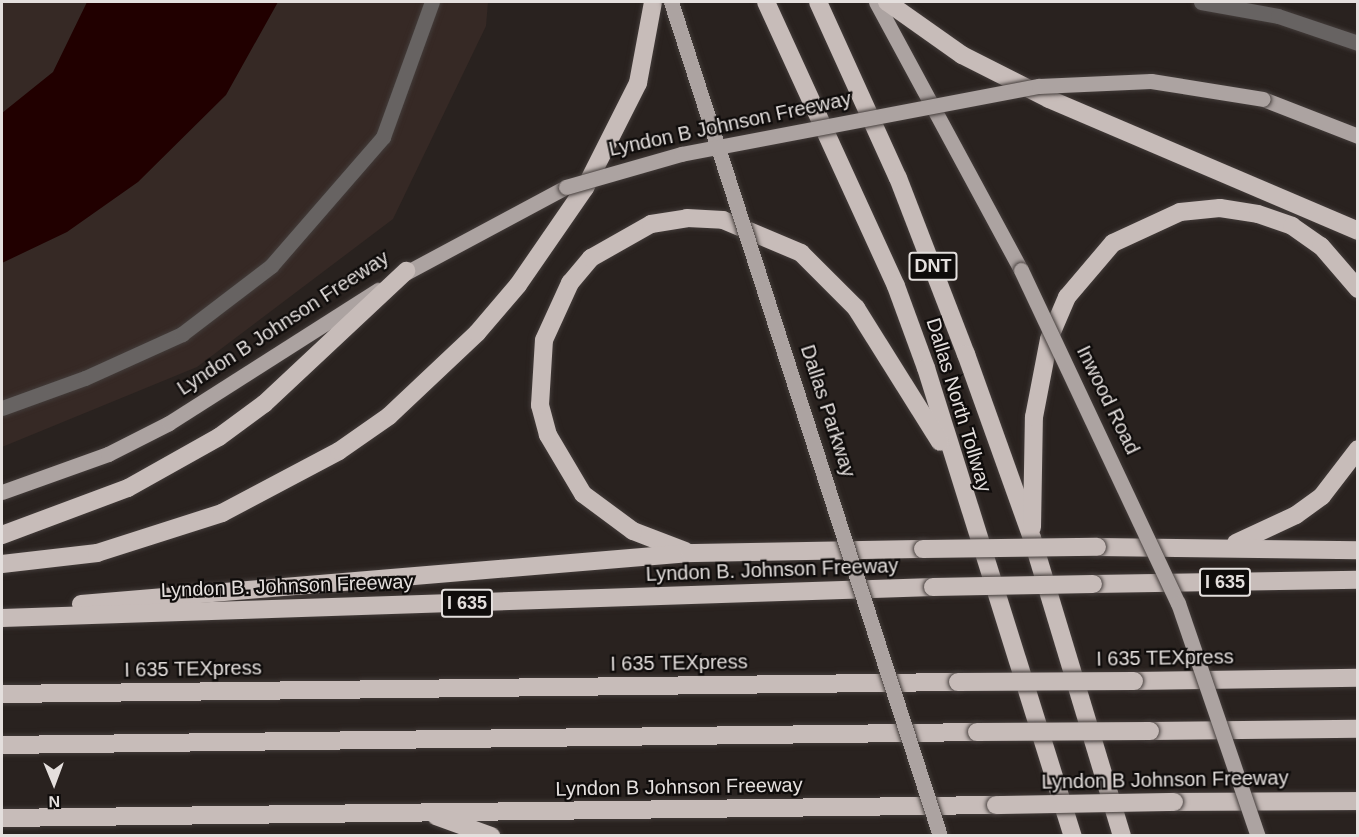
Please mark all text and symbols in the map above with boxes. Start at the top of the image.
street label: Lyndon B Johnson Freeway [607,87,853,161]
street label: Lyndon B Johnson Freeway [173,246,393,400]
road number: DNT [908,251,958,281]
street label: Dallas North Tollway [921,315,997,495]
street label: Dallas Parkway [795,342,861,480]
street label: Inwood Road [1071,342,1145,458]
street label: Lyndon B. Johnson Freeway [645,554,899,586]
road number: I 635 [1198,567,1252,597]
street label: Lyndon B. Johnson Freeway [160,570,414,602]
road number: I 635 [440,588,494,618]
street label: I 635 TEXpress [1096,645,1234,671]
street label: I 635 TEXpress [610,650,748,676]
street label: I 635 TEXpress [124,656,262,682]
north arrow [24,753,84,813]
street label: Lyndon B Johnson Freeway [1041,766,1289,794]
street label: Lyndon B Johnson Freeway [555,773,803,801]
text: N [48,793,60,810]

